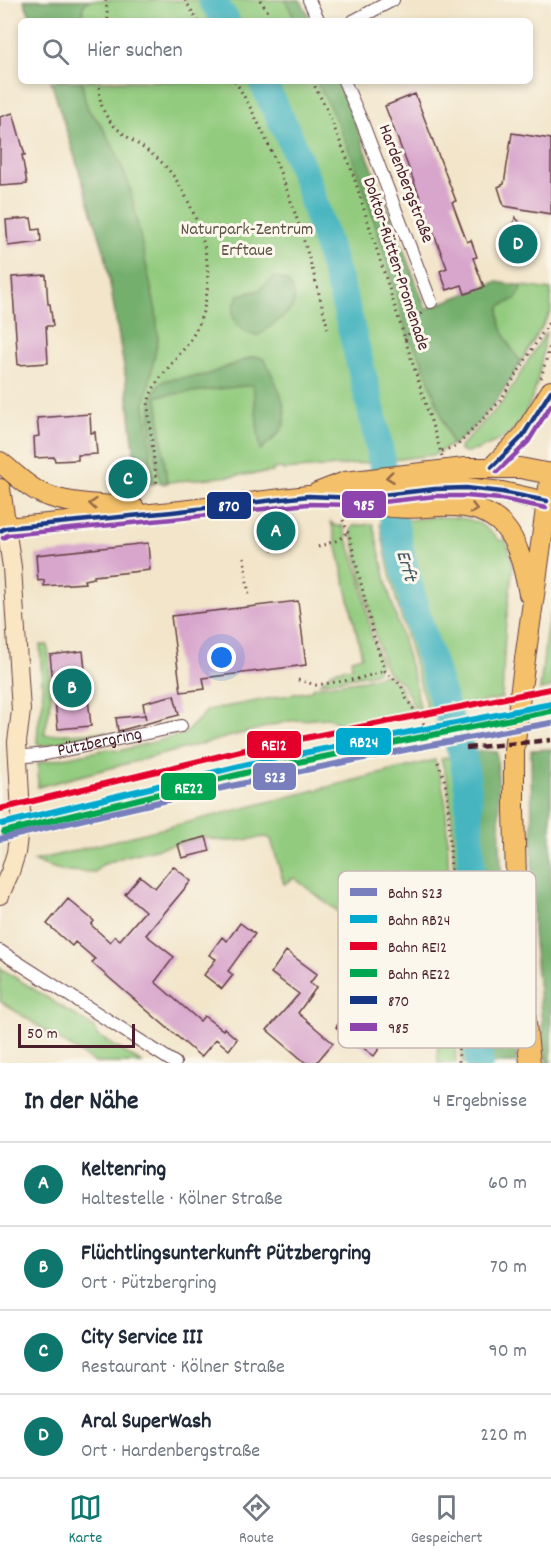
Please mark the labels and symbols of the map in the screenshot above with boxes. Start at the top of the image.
street label: Hardenbergstraße [371,121,439,247]
street label: Doktor-Rütten-Promenade [355,174,435,354]
park label: Naturpark-Zentrum Erftaue [181,218,313,264]
pin: D [498,222,538,266]
pin: C [108,456,148,502]
one-way arrow [385,470,395,482]
line badge: 985 [341,490,387,519]
line badge: 870 [206,491,252,520]
text: 985 [353,495,375,518]
text: 870 [218,496,240,519]
one-way arrow [89,497,98,510]
one-way arrow [469,501,479,514]
pin: A [256,508,296,554]
water label: Erft [387,547,423,586]
your location [207,643,236,672]
pin: B [52,666,92,710]
street label: Pützbergring [55,722,144,764]
line badge: RB24 [335,727,392,756]
line badge: RE12 [246,730,302,759]
text: RB24 [349,732,379,755]
text: RE12 [261,735,287,758]
line badge: S23 [252,762,297,791]
text: S23 [264,767,286,790]
line badge: RE22 [160,772,217,801]
text: RE22 [174,778,204,801]
legend [338,871,536,1048]
text: Bahn S23 [388,883,443,906]
text: Bahn RB24 [388,910,450,933]
text: Bahn RE12 [388,937,447,960]
text: Bahn RE22 [388,964,451,987]
text: 870 [388,991,409,1014]
text: 985 [388,1018,409,1041]
scale bar [18,1021,135,1048]

